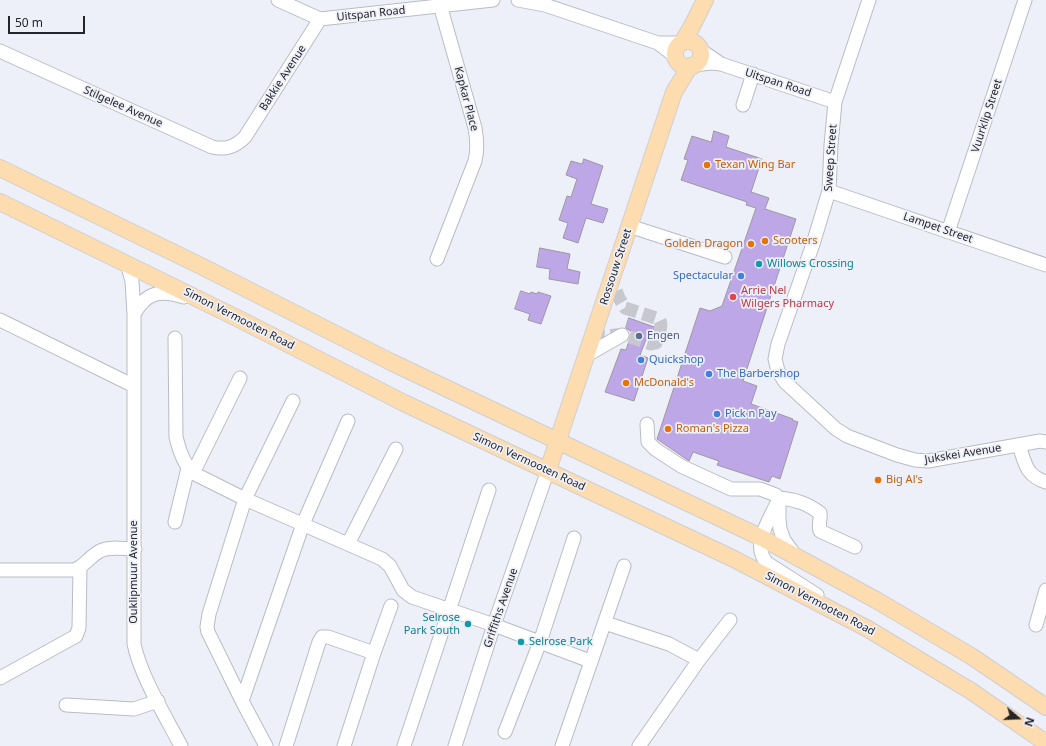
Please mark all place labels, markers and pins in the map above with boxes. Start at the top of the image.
place label: Texan Wing Bar [715,158,795,172]
marker: Texan Wing Bar [702,160,712,170]
place label: Scooters [773,234,818,248]
marker: Scooters [760,236,770,246]
place label: Golden Dragon [664,237,743,251]
marker: Golden Dragon [746,239,756,249]
place label: Willows Crossing [767,257,854,271]
marker: Willows Crossing [754,259,764,269]
place label: Spectacular [673,269,733,283]
marker: Spectacular [736,271,746,281]
place label: Arrie Nel Wilgers Pharmacy [741,284,834,310]
marker: Arrie Nel Wilgers Pharmacy [728,292,738,302]
place label: Engen [647,329,680,343]
marker: Engen [634,331,644,341]
place label: Quickshop [649,353,704,367]
marker: Quickshop [636,355,646,365]
place label: The Barbershop [717,367,800,381]
marker: The Barbershop [704,369,714,379]
place label: McDonald's [634,376,694,390]
marker: McDonald's [621,378,631,388]
place label: Pick n Pay [725,407,777,421]
marker: Pick n Pay [712,409,722,419]
place label: Roman's Pizza [676,422,749,436]
marker: Roman's Pizza [663,424,673,434]
place label: Big Al's [886,473,923,487]
marker: Big Al's [873,475,883,485]
place label: Selrose Park South [404,611,460,637]
marker: Selrose Park South [463,619,473,629]
place label: Selrose Park [529,635,593,649]
marker: Selrose Park [516,637,526,647]

